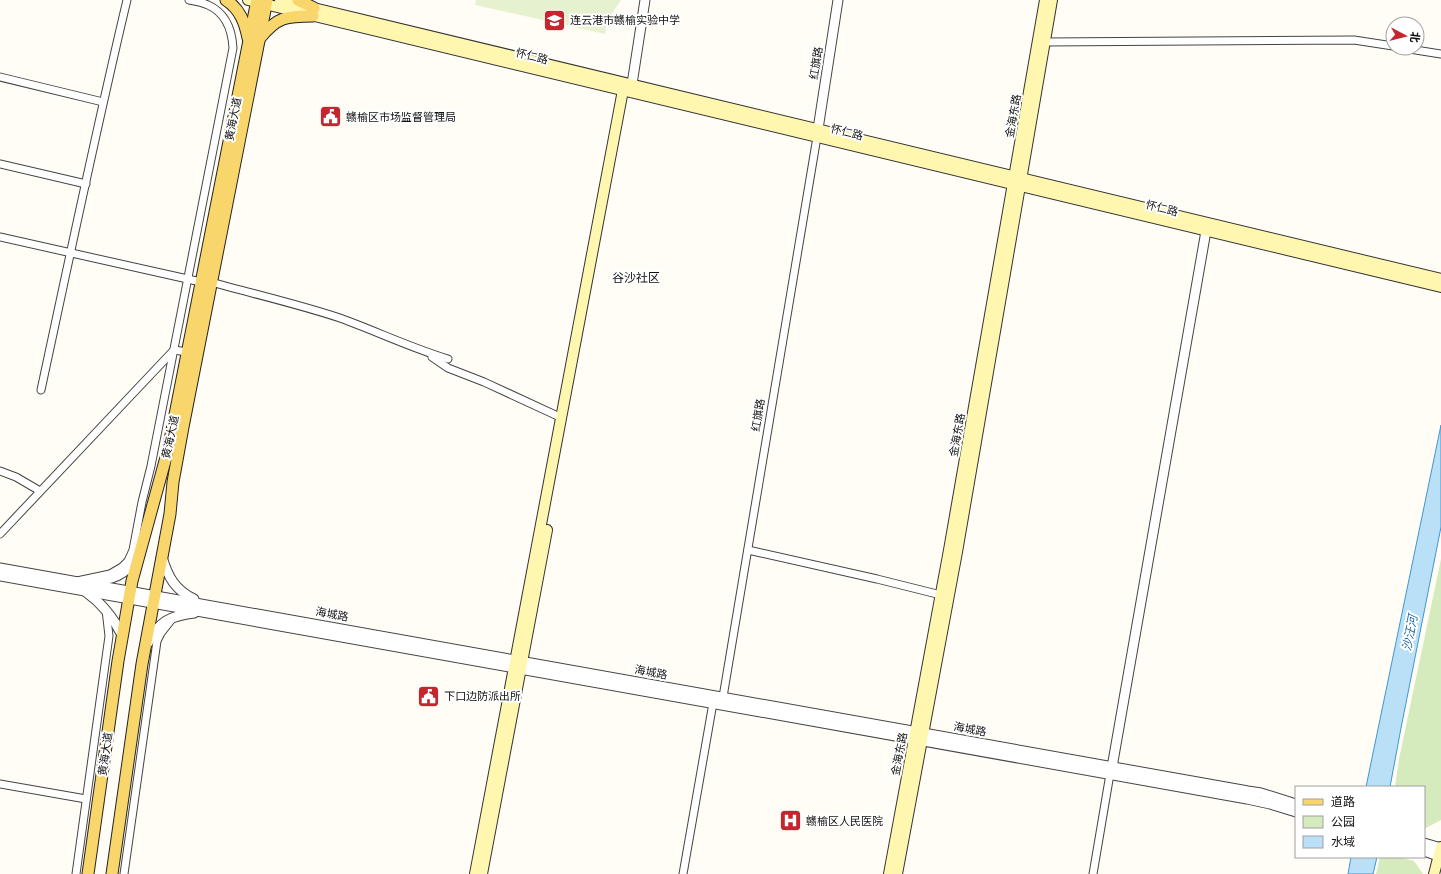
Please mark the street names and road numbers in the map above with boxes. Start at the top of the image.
street label: 怀仁路 [514,45,550,67]
street label: 红旗路 [807,46,825,80]
street label: 金海东路 [1002,93,1024,139]
street label: 黄海大道 [222,96,244,142]
street label: 怀仁路 [829,121,865,143]
street label: 怀仁路 [1144,197,1180,219]
street label: 红旗路 [749,398,767,432]
street label: 金海东路 [946,412,968,458]
street label: 黄海大道 [159,414,181,460]
street label: 海城路 [315,604,349,624]
street label: 海城路 [634,662,668,682]
street label: 海城路 [953,719,987,739]
street label: 黄海大道 [95,731,115,777]
street label: 金海东路 [888,731,910,777]

